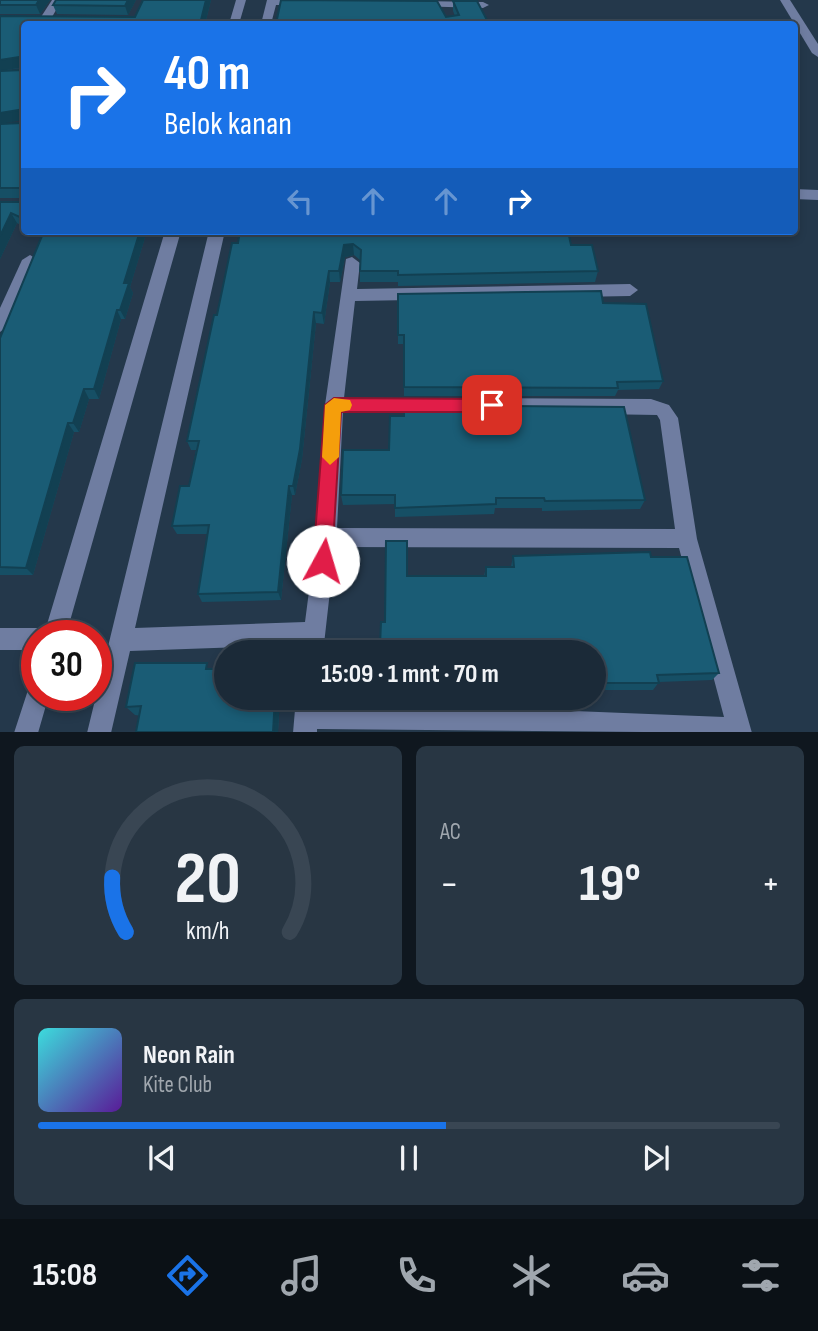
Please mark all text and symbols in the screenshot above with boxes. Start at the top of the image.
text: 40 m [164,45,250,104]
icon: right [49,49,140,140]
text: Belok kanan [164,105,292,144]
icon: left [281,182,319,220]
icon: ahead [354,182,392,220]
icon: ahead [427,182,465,220]
icon: right [500,182,538,220]
pin [462,375,522,435]
icon: arrive [473,386,511,424]
position arrow [286,524,360,598]
speed limit sign: 30 [21,620,112,711]
text: 15:09 · 1 mnt · 70 m [321,659,499,690]
text: AC [440,818,461,846]
text: 20 [175,836,241,924]
text: 19° [579,853,641,916]
text: − [440,862,459,907]
text: + [761,862,780,907]
text: km/h [186,915,230,946]
text: Neon Rain [143,1040,235,1071]
text: Kite Club [143,1071,212,1099]
icon: previous [143,1139,181,1177]
icon: pause [390,1139,428,1177]
icon: next [637,1139,675,1177]
icon: directions [163,1251,212,1300]
icon: music [277,1251,326,1300]
icon: phone [392,1251,441,1300]
icon: climate [507,1251,556,1300]
icon: car [621,1251,670,1300]
icon: filters [736,1251,785,1300]
text: 15:08 [33,1256,97,1295]

